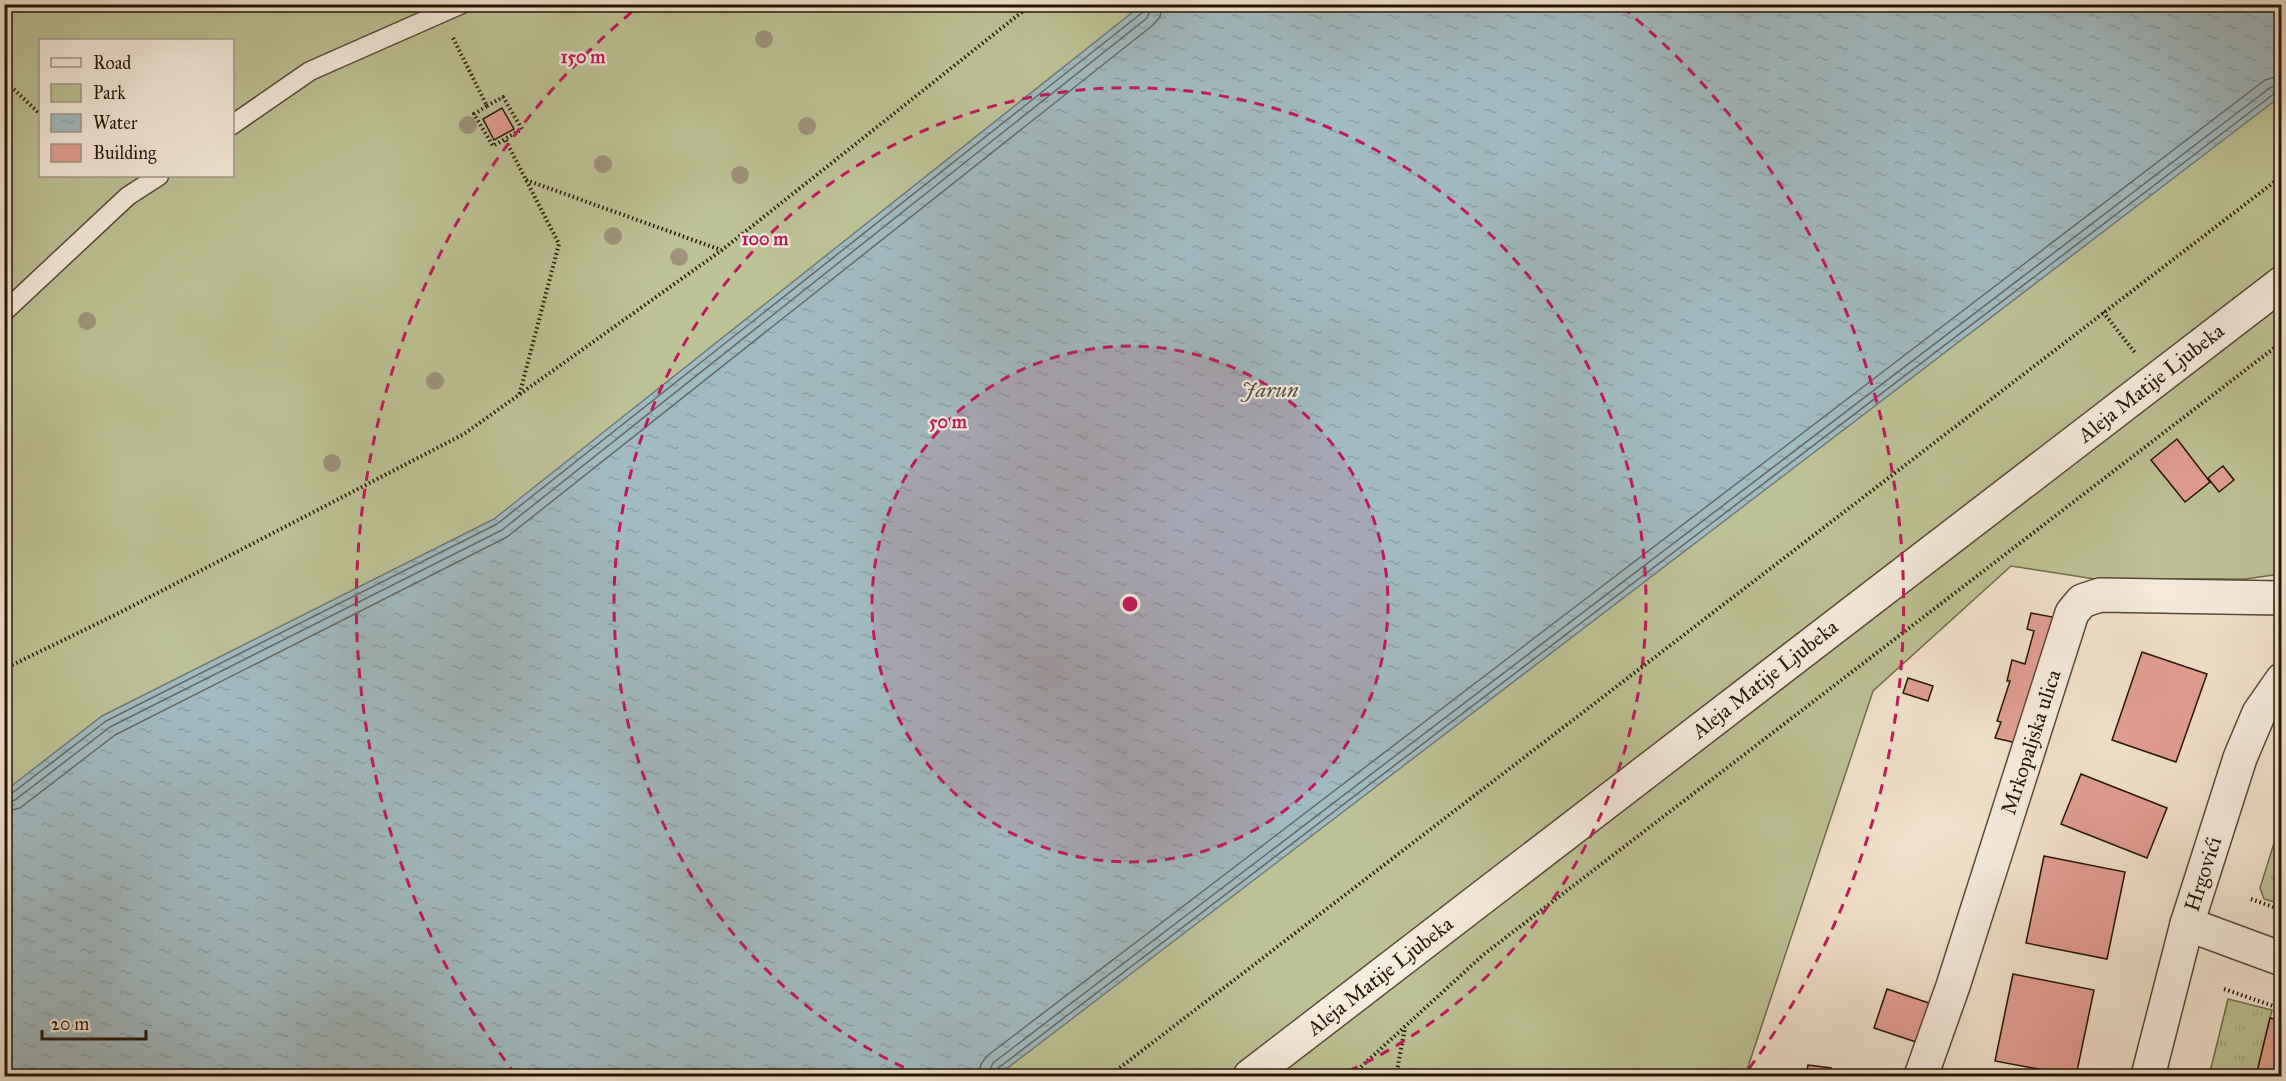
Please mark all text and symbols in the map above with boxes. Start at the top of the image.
legend [39,39,234,177]
text: 150 m [561,46,606,68]
text: Road [93,52,131,74]
text: Park [93,82,126,104]
text: Water [93,112,138,134]
text: Building [93,142,157,165]
text: 100 m [742,228,789,250]
street label: Aleja Matije Ljubeka [2072,318,2229,449]
water label: Jarun [1239,376,1299,403]
text: 50 m [929,411,968,433]
centre of rings [1120,594,1140,614]
street label: Aleja Matije Ljubeka [1686,614,1843,745]
street label: Mrkopaljska ulica [1995,666,2067,818]
street label: Hrgovići [2179,833,2227,915]
street label: Aleja Matije Ljubeka [1301,911,1458,1042]
scale bar [42,1003,146,1041]
text: 20 m [51,1013,89,1035]

